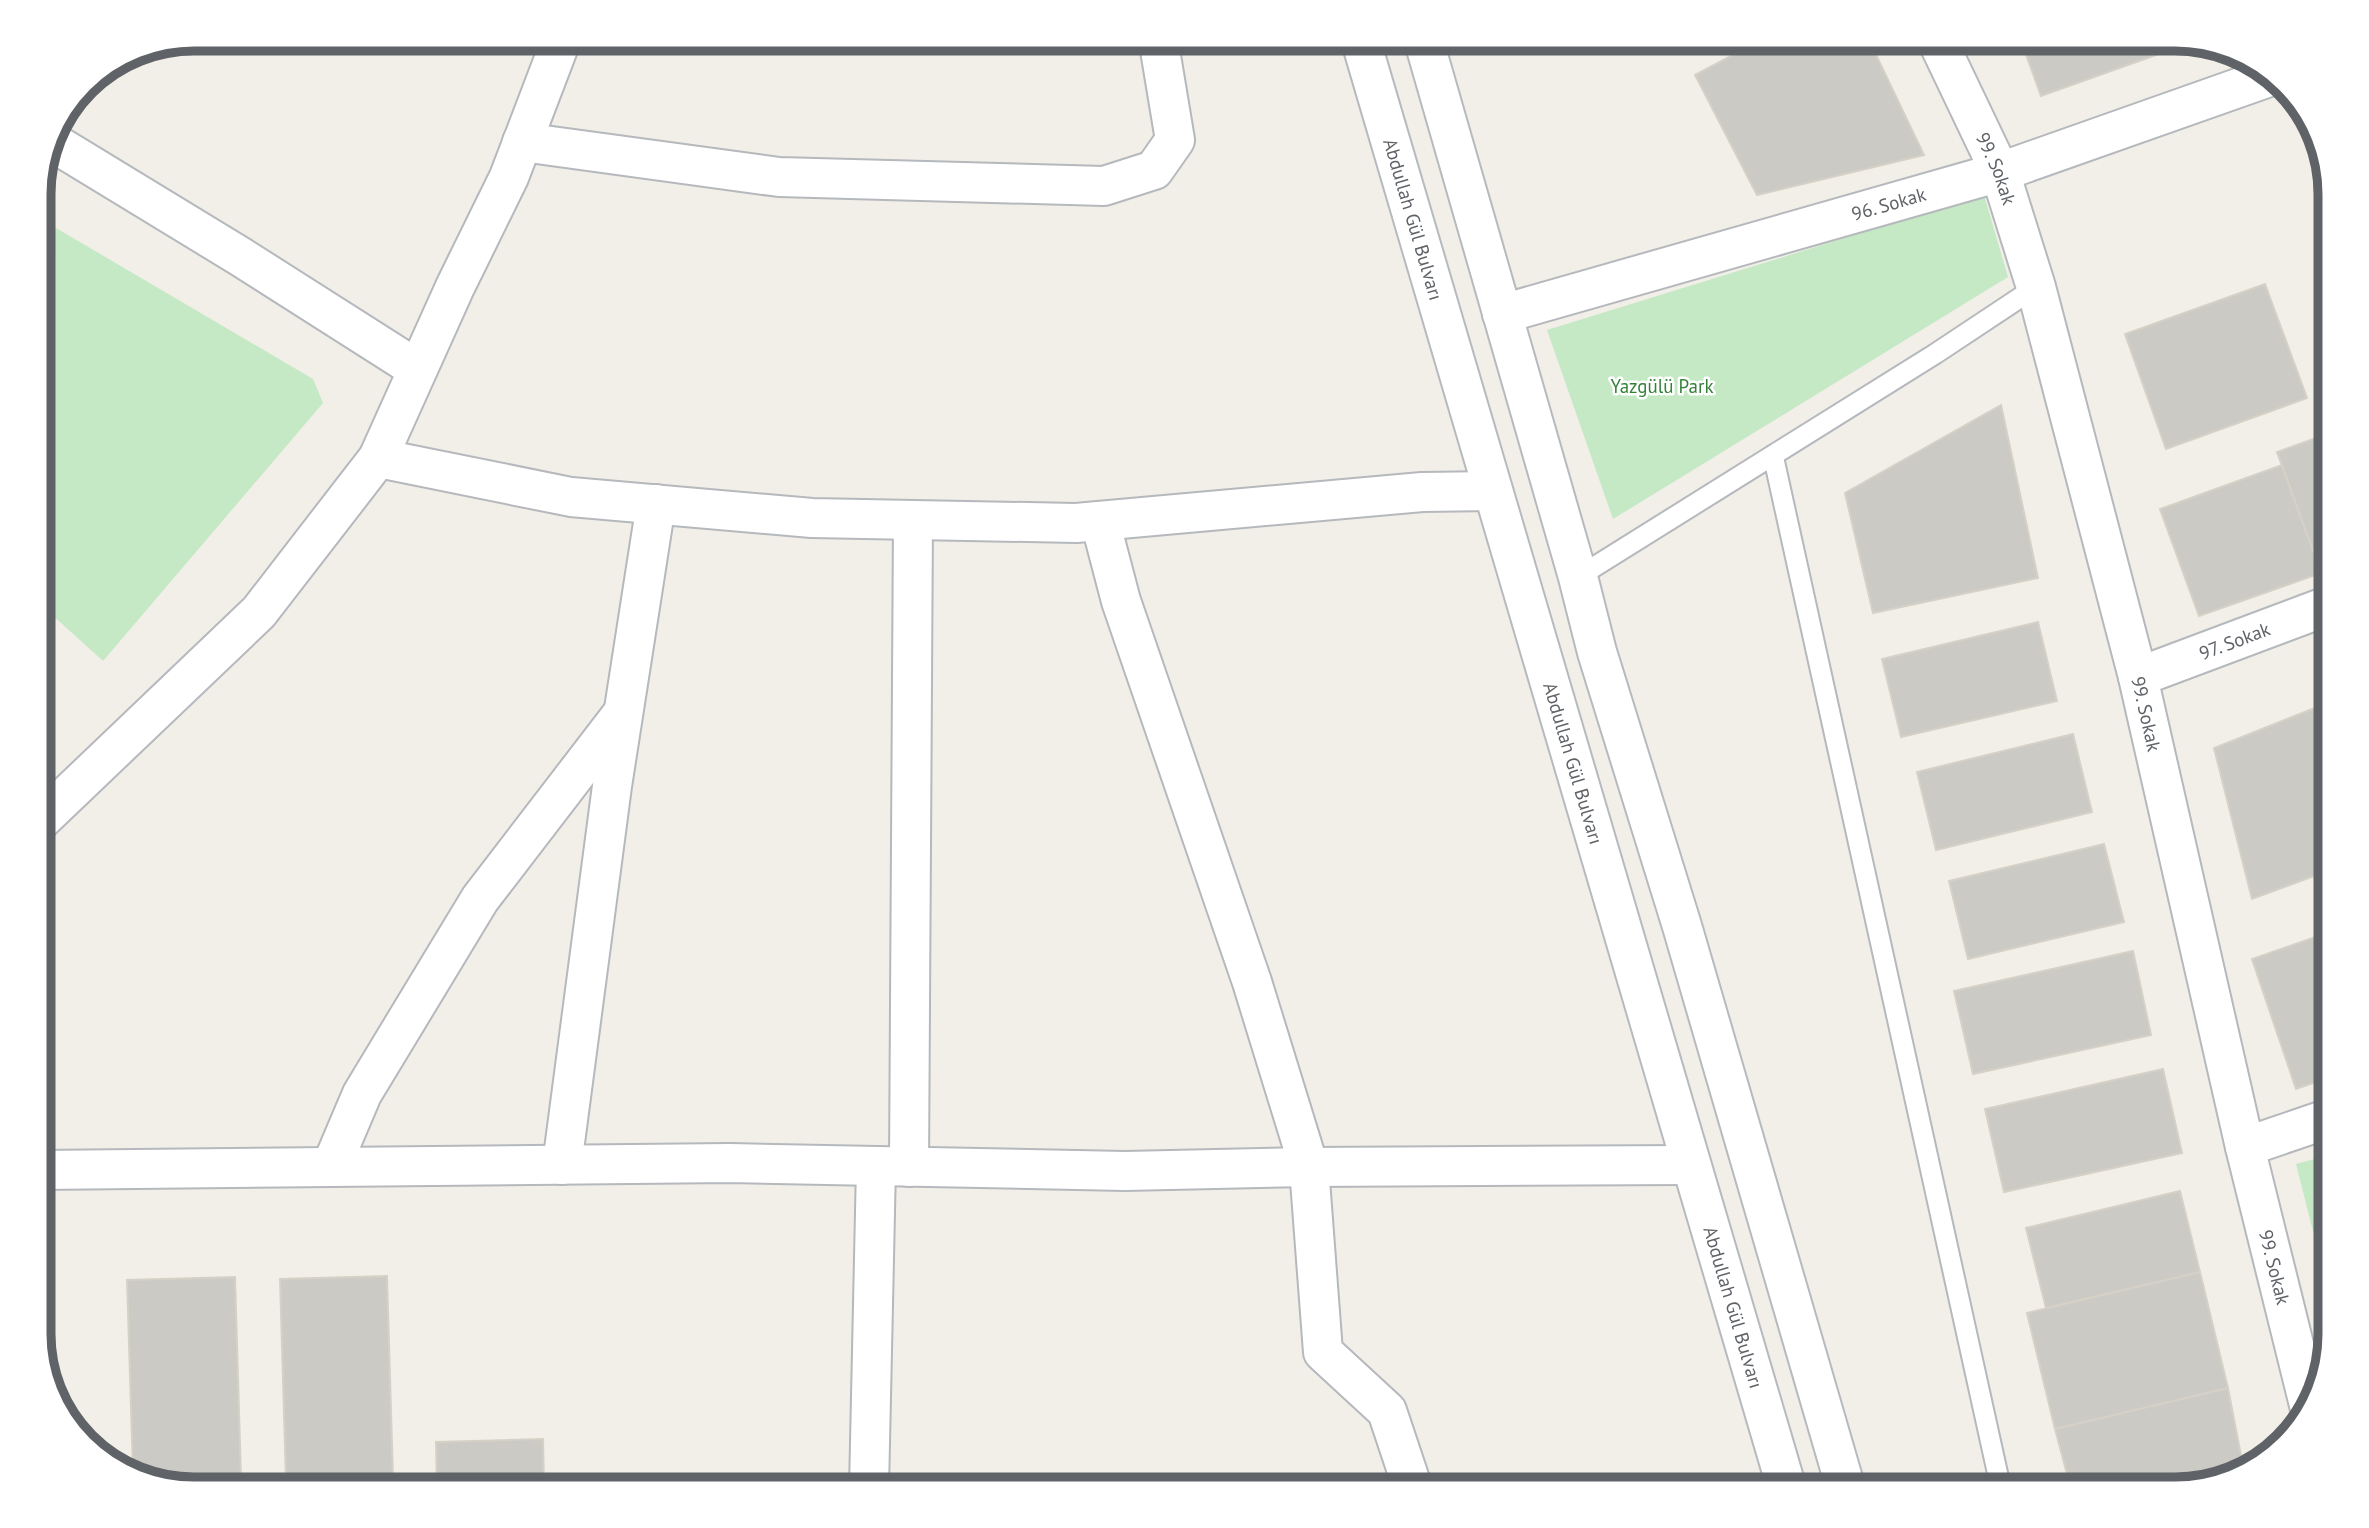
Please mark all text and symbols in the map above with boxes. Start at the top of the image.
street label: 99. Sokak [1971,128,2022,208]
street label: Abdullah Gül Bulvarı [1378,136,1449,303]
street label: 96. Sokak [1849,182,1929,226]
park label: Yazgülü Park [1610,374,1714,398]
street label: 97. Sokak [2195,617,2273,665]
street label: 99. Sokak [2126,674,2167,754]
street label: Abdullah Gül Bulvarı [1538,679,1609,847]
street label: Abdullah Gül Bulvarı [1698,1223,1769,1391]
street label: 99. Sokak [2254,1227,2296,1307]

